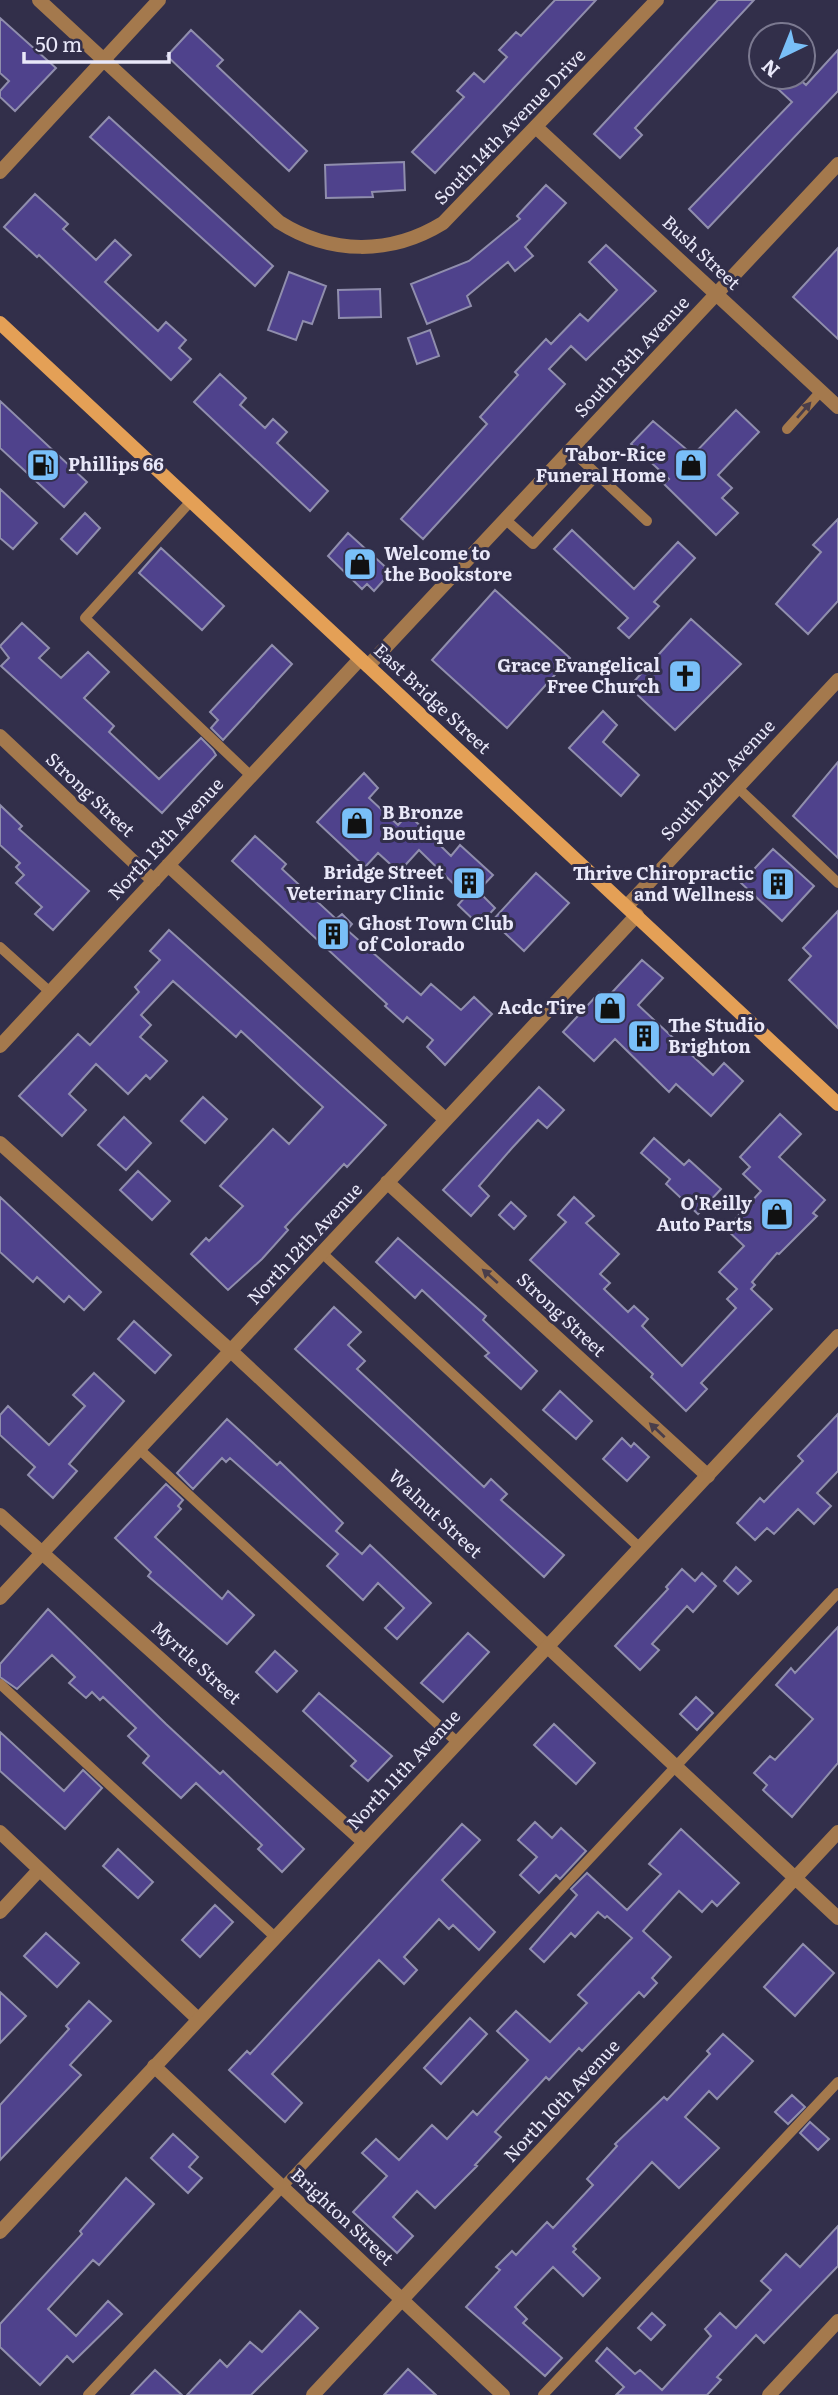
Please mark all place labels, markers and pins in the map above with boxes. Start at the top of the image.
place label: Tabor-Rice Funeral Home [536,440,666,488]
fuel station icon: Phillips 66 [24,446,62,484]
shop icon: Tabor-Rice Funeral Home [672,446,710,484]
place label: Phillips 66 [68,450,164,477]
place label: Welcome to the Bookstore [384,539,512,587]
shop icon: Welcome to the Bookstore [341,545,379,583]
place label: Grace Evangelical Free Church [497,651,660,699]
church icon: Grace Evangelical Free Church [666,657,704,695]
place label: B Bronze Boutique [382,798,465,846]
shop icon: B Bronze Boutique [338,804,376,842]
place label: Bridge Street Veterinary Clinic [287,858,444,906]
place label: Thrive Chiropractic and Wellness [573,859,754,907]
building icon: Bridge Street Veterinary Clinic [450,864,488,902]
building icon: Thrive Chiropractic and Wellness [759,865,797,903]
place label: Ghost Town Club of Colorado [358,909,514,957]
building icon: Ghost Town Club of Colorado [314,915,352,953]
shop icon: Acdc Tire [591,989,629,1027]
place label: Acdc Tire [498,993,586,1020]
place label: The Studio Brighton [668,1011,765,1059]
building icon: The Studio Brighton [625,1017,663,1055]
place label: O'Reilly Auto Parts [656,1189,752,1237]
shop icon: O'Reilly Auto Parts [758,1195,796,1233]

